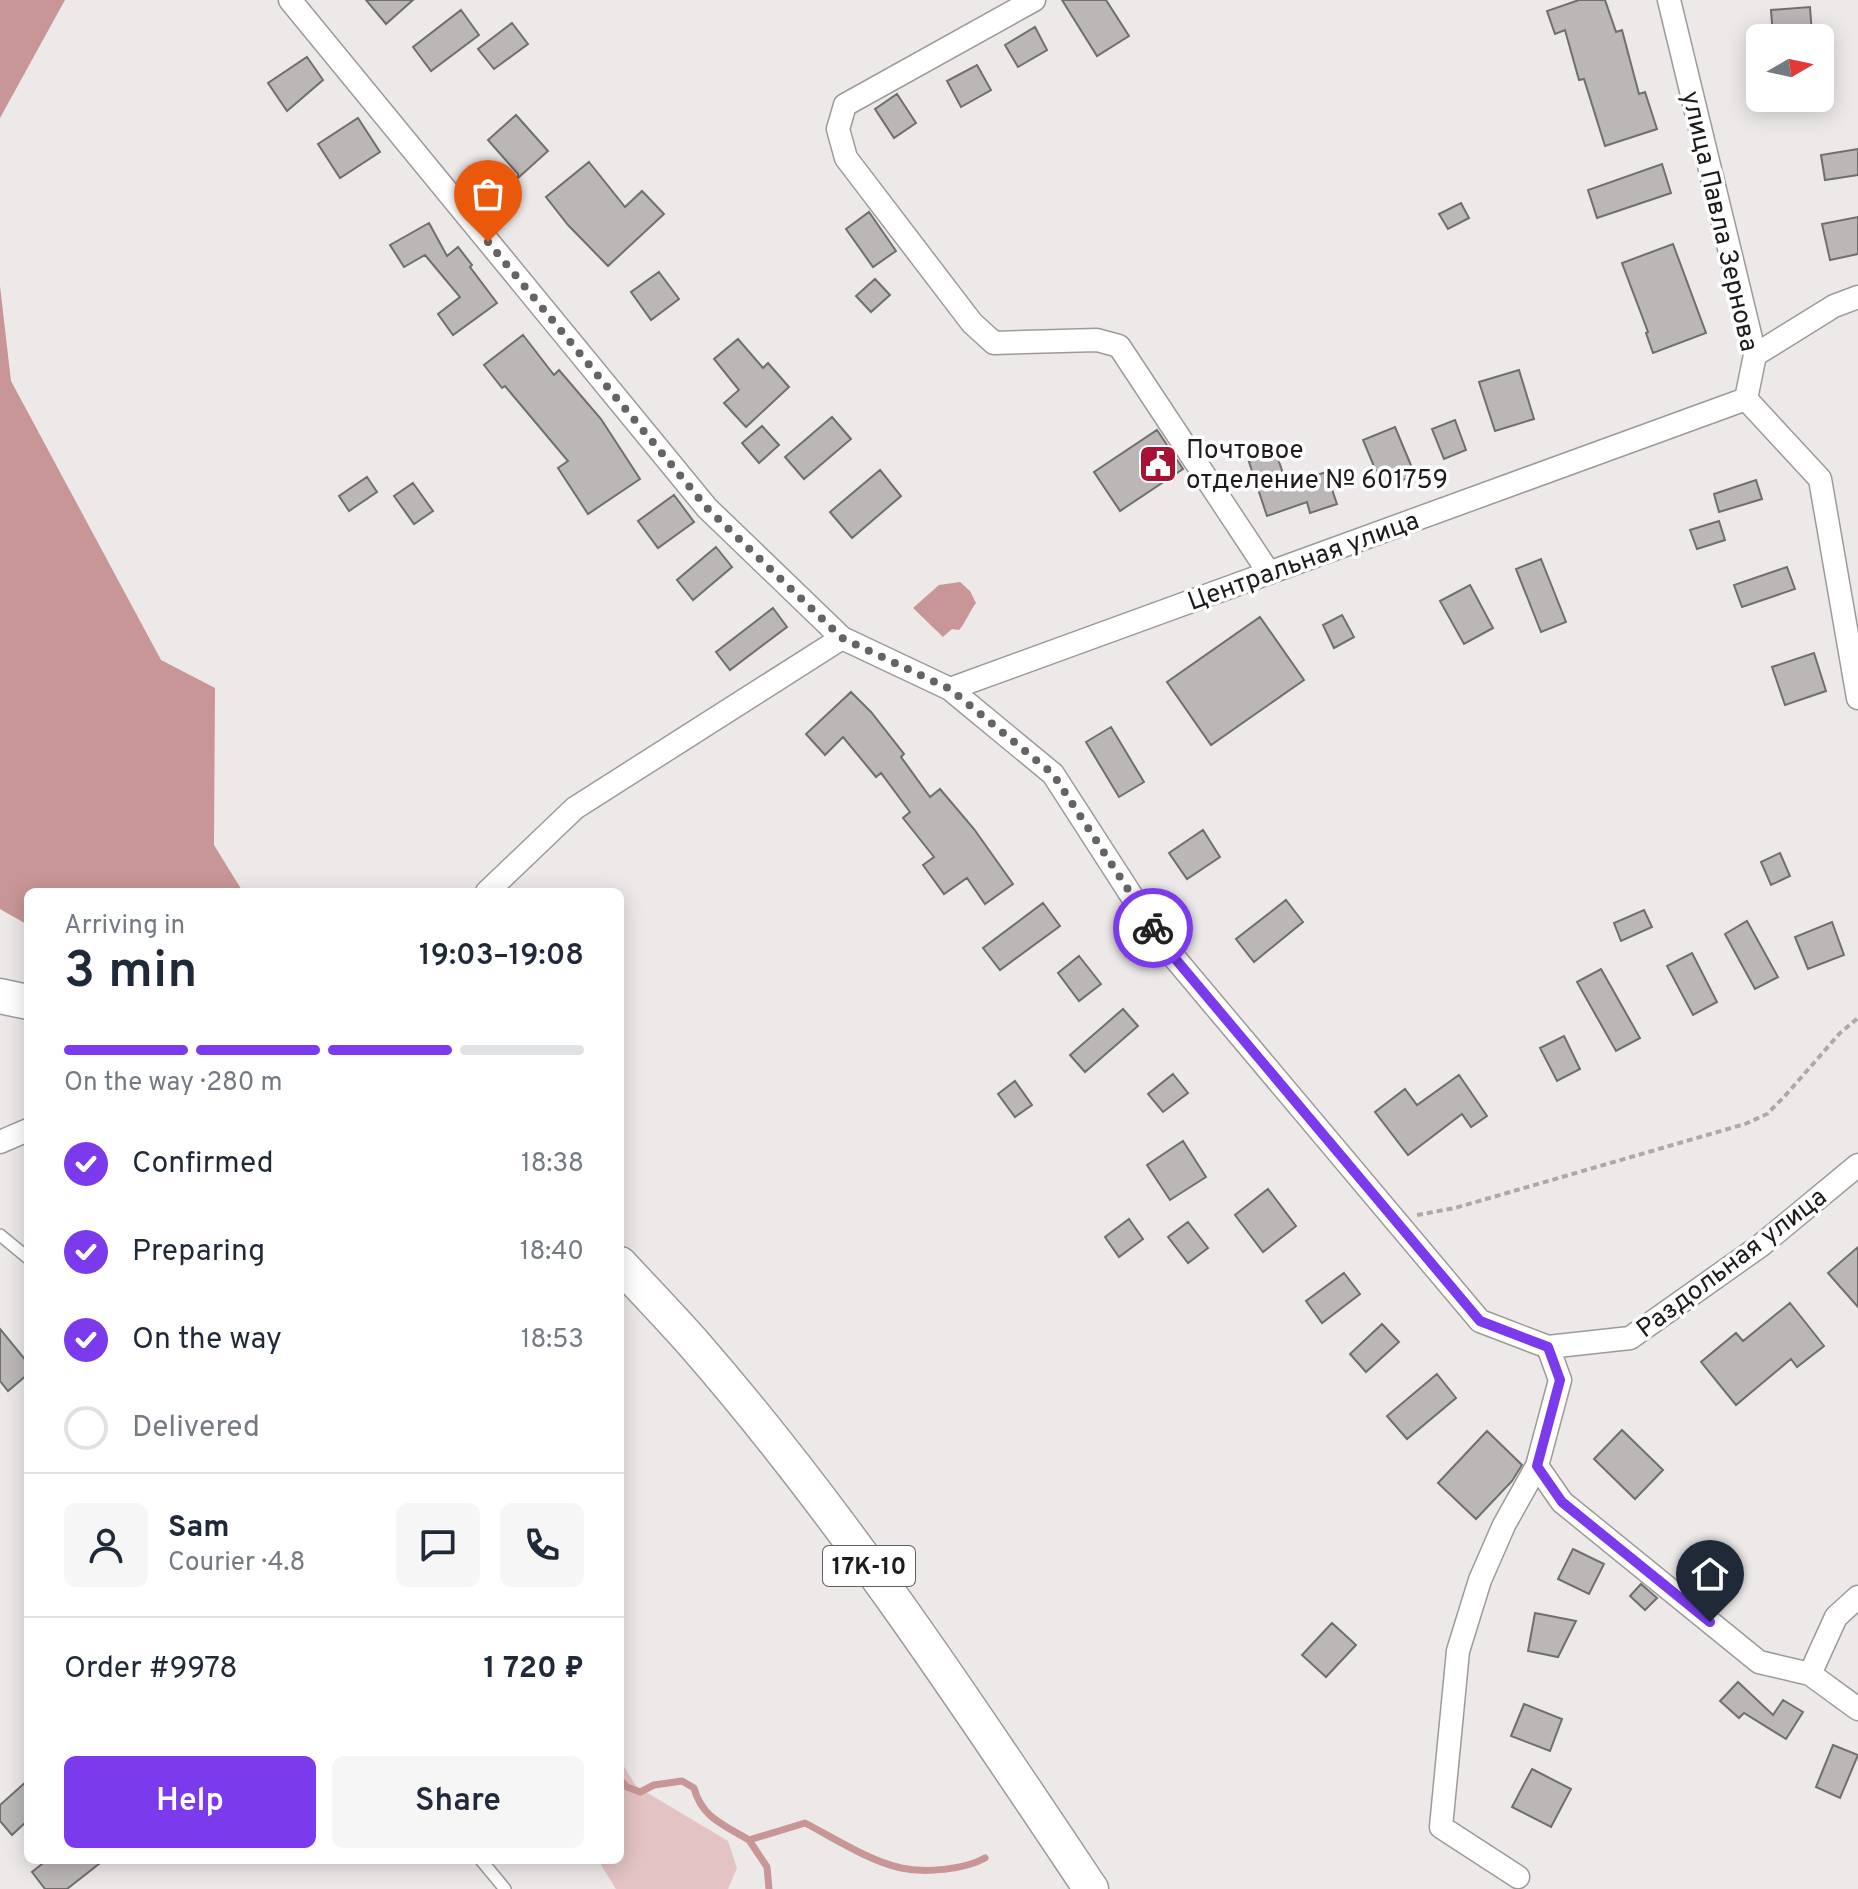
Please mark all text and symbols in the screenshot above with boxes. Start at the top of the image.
north arrow [1746,24,1834,112]
map controls [1746,24,1834,112]
street label: улица Павла Зернова [1673,88,1765,355]
pin [454,160,522,242]
icon: bag [466,172,510,216]
place label: Почтовое отделение № 601759 [1186,435,1448,498]
public building icon: Почтовое отделение № 601759 [1137,443,1179,485]
street label: Центральная улица [1184,505,1424,620]
courier [1113,888,1193,968]
icon: bike [1131,906,1175,950]
text: Arriving in [64,910,185,943]
text: 19:03–19:08 [419,938,584,975]
text: 3 min [64,940,197,1006]
text: On the way · 280 m [64,1067,283,1100]
icon: check [64,1142,108,1186]
text: Confirmed [132,1146,274,1183]
text: 18:38 [521,1148,584,1181]
street label: Раздольная улица [1631,1182,1834,1346]
icon: check [64,1230,108,1274]
text: Preparing [132,1234,265,1271]
text: 18:40 [520,1236,584,1269]
icon: check [64,1318,108,1362]
text: On the way [132,1322,282,1359]
text: 18:53 [521,1324,584,1357]
text: Delivered [132,1410,260,1447]
button: person [64,1503,148,1587]
button: chat [396,1503,480,1587]
button: phone [500,1503,584,1587]
text: Sam [168,1510,230,1547]
pin [1676,1540,1744,1622]
road number: 17К-10 [823,1546,915,1586]
text: Courier · 4.8 [168,1547,305,1580]
icon: home [1688,1552,1732,1596]
text: Order #9978 [64,1651,237,1688]
text: 1 720 ₽ [484,1651,584,1688]
button: Help [64,1756,316,1848]
button: Share [332,1756,584,1848]

